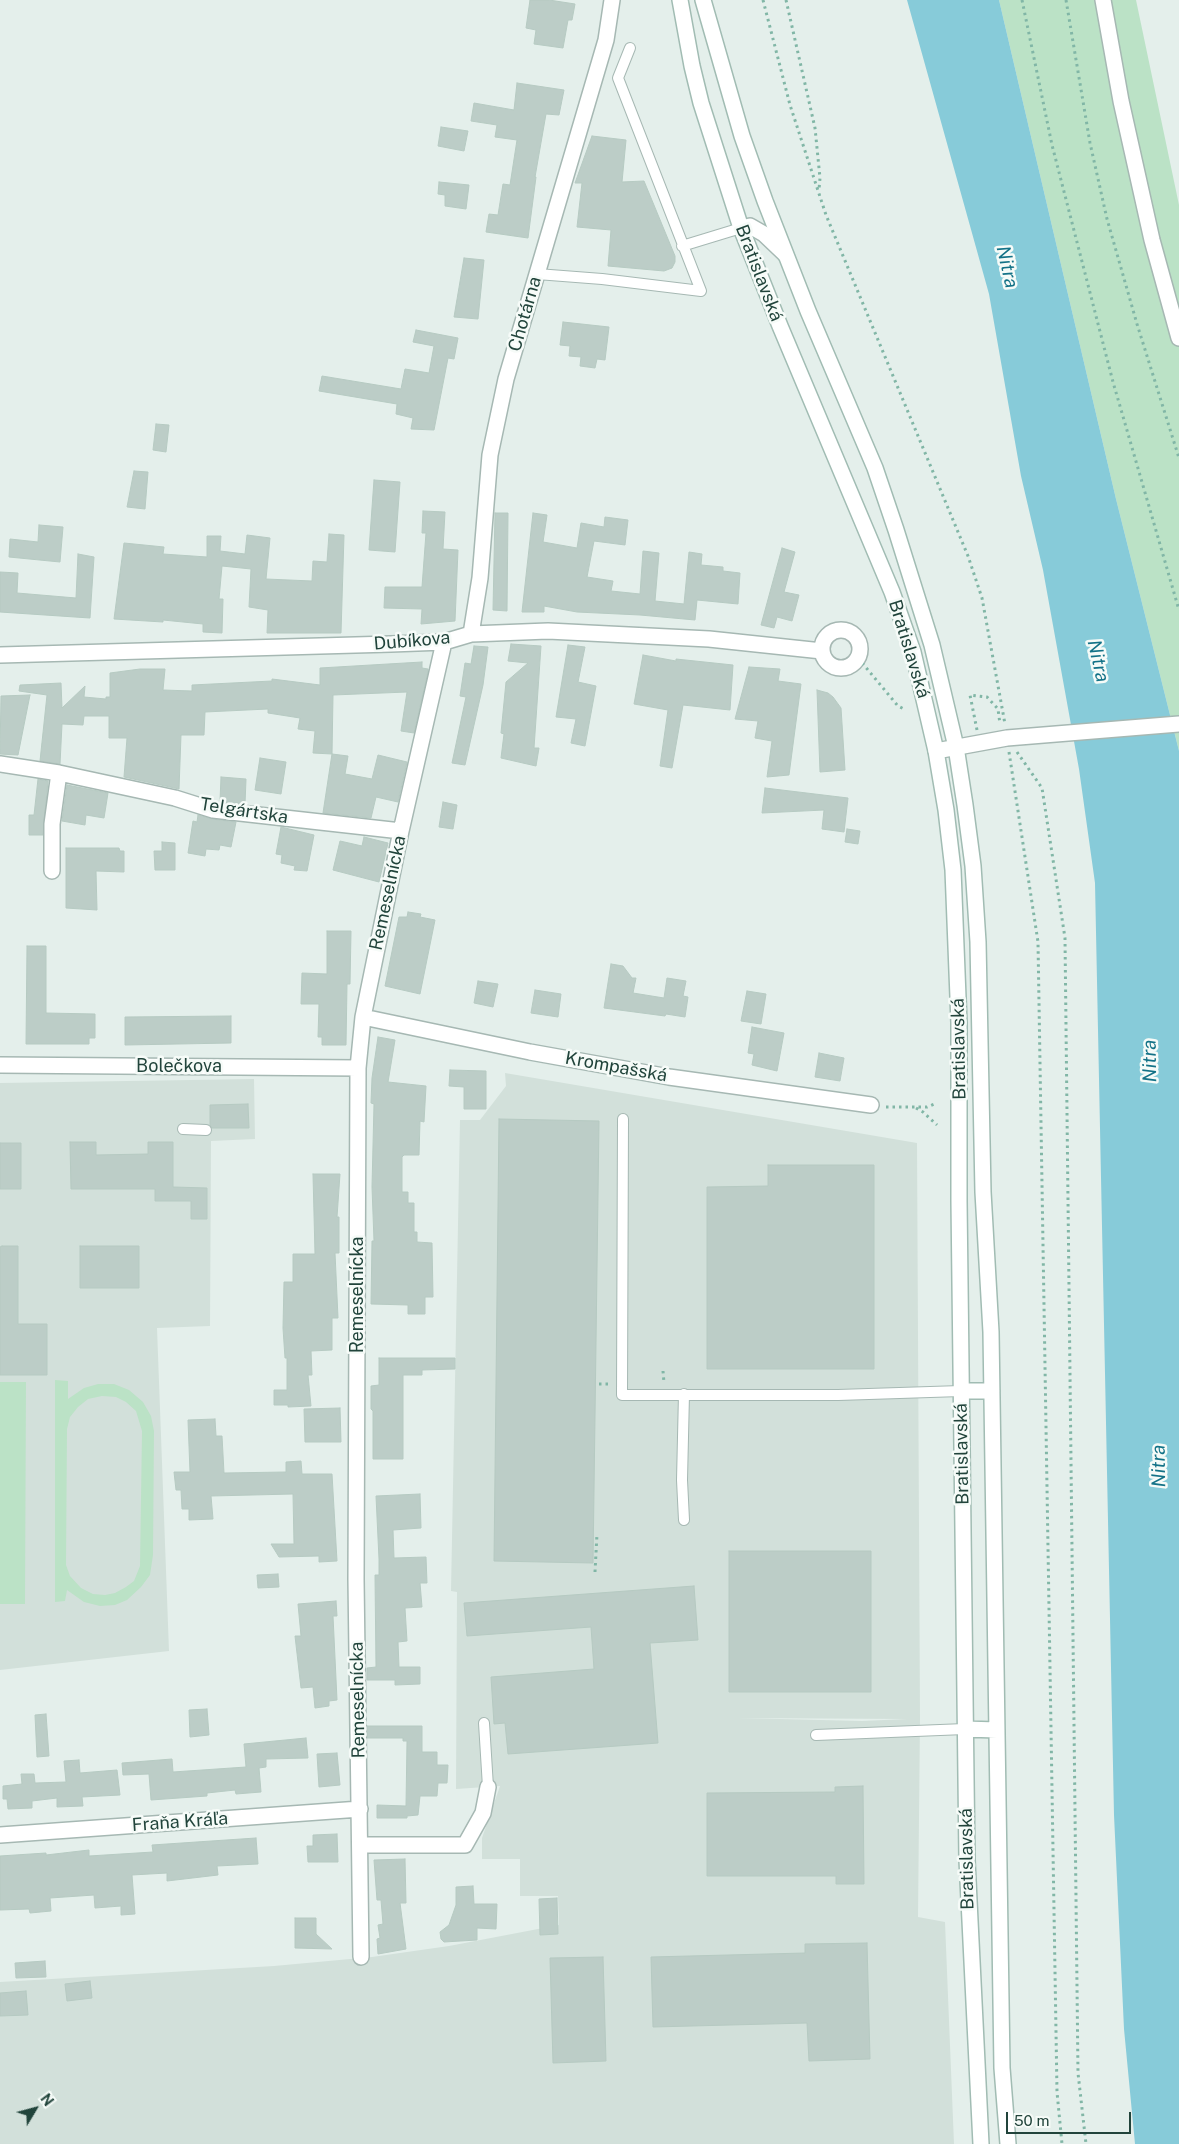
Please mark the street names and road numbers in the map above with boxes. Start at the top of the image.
street label: Bratislavská [731,222,787,324]
street label: Chotárna [504,274,546,354]
street label: Bratislavská [884,597,934,701]
street label: Dubíkova [373,627,451,655]
street label: Telgártska [198,793,290,829]
street label: Remeselnícka [365,834,411,952]
street label: Bratislavská [947,998,971,1100]
street label: Krompašská [563,1047,669,1087]
street label: Bolečkova [136,1055,222,1077]
street label: Remeselnícka [346,1237,368,1353]
street label: Bratislavská [950,1403,974,1505]
street label: Remeselnícka [346,1641,370,1759]
street label: Fraňa Kráľa [131,1808,229,1836]
street label: Bratislavská [955,1808,979,1910]

